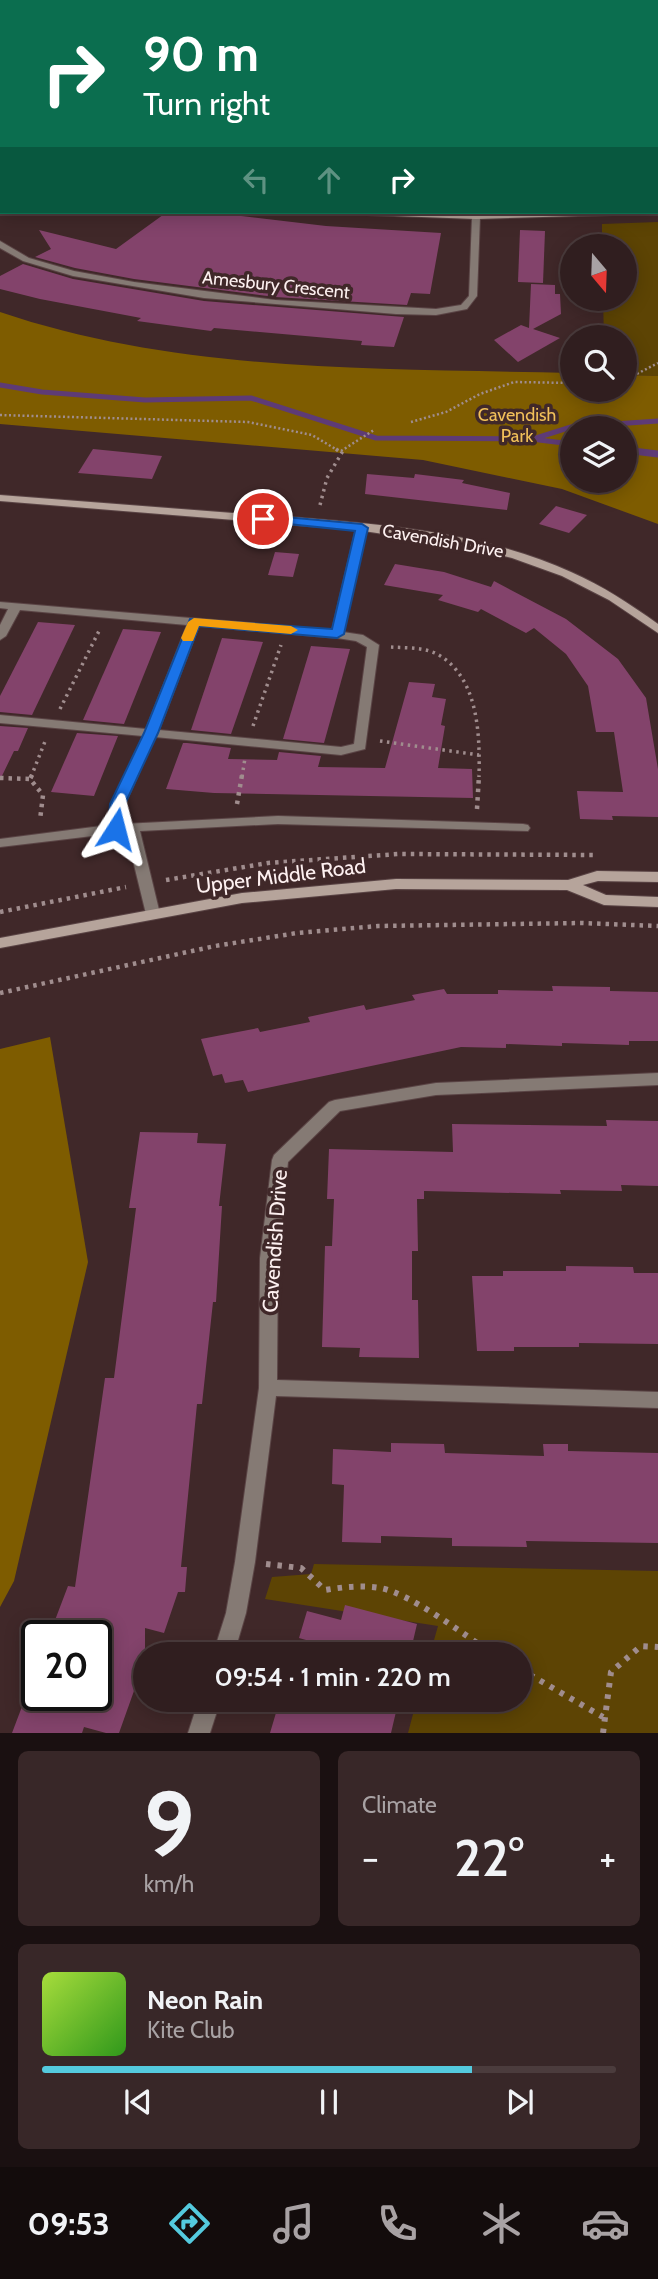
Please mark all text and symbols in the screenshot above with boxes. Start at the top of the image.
text: 90 m [143,24,259,83]
icon: right [28,28,119,119]
text: Turn right [143,84,270,123]
icon: left [237,161,275,199]
icon: ahead [310,161,348,199]
icon: right [383,161,421,199]
north arrow [560,234,637,312]
map controls [560,234,637,493]
street label: Amesbury Crescent [201,266,351,304]
button: search [560,325,637,402]
park label: Cavendish Park [478,404,556,447]
button: layers [560,416,637,493]
pin [233,489,293,549]
icon: arrive [244,500,282,538]
street label: Cavendish Drive [381,520,505,562]
position arrow [79,792,153,866]
street label: Upper Middle Road [195,853,367,898]
street label: Cavendish Drive [257,1168,292,1313]
speed limit sign: 20 [21,1620,112,1711]
text: 09:54 · 1 min · 220 m [214,1661,451,1693]
text: 9 [143,1769,195,1880]
text: Climate [362,1791,437,1819]
text: 22° [454,1826,524,1889]
text: − [362,1834,379,1881]
text: + [599,1834,616,1881]
text: km/h [144,1870,194,1898]
text: Neon Rain [147,1984,263,2016]
text: Kite Club [147,2016,234,2044]
icon: previous [119,2083,157,2121]
icon: pause [310,2083,348,2121]
icon: next [501,2083,539,2121]
icon: directions [165,2199,214,2248]
icon: music [269,2199,318,2248]
icon: phone [373,2199,422,2248]
icon: climate [477,2199,526,2248]
icon: car [581,2199,630,2248]
text: 09:53 [28,2204,110,2243]

